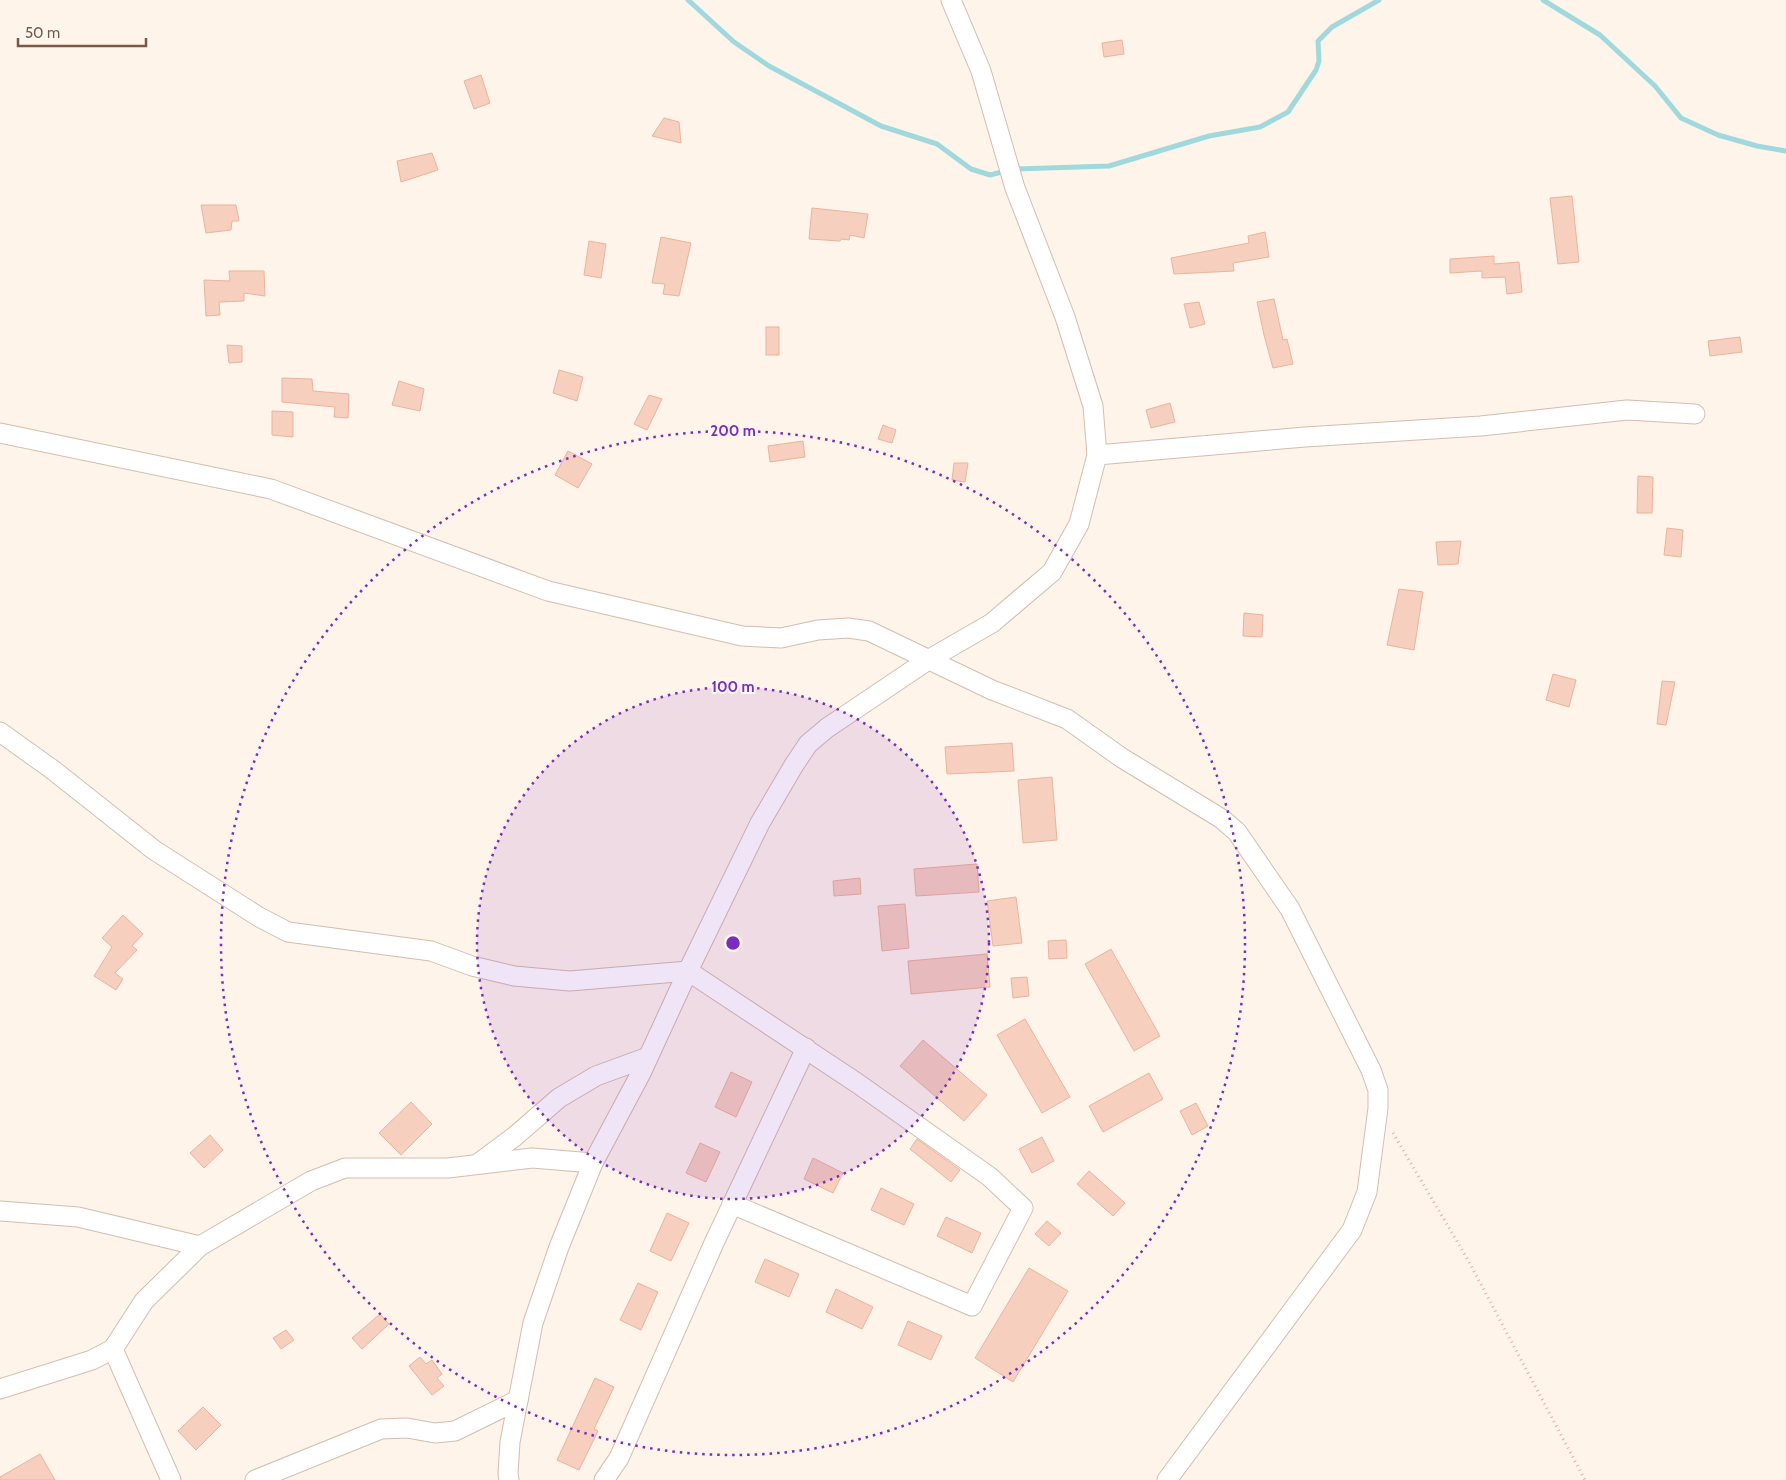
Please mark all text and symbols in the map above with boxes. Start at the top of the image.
scale bar [18,15,145,47]
text: 50 m [25,24,60,42]
text: 200 m [710,422,756,440]
text: 100 m [711,678,755,696]
centre of rings [724,934,742,952]

